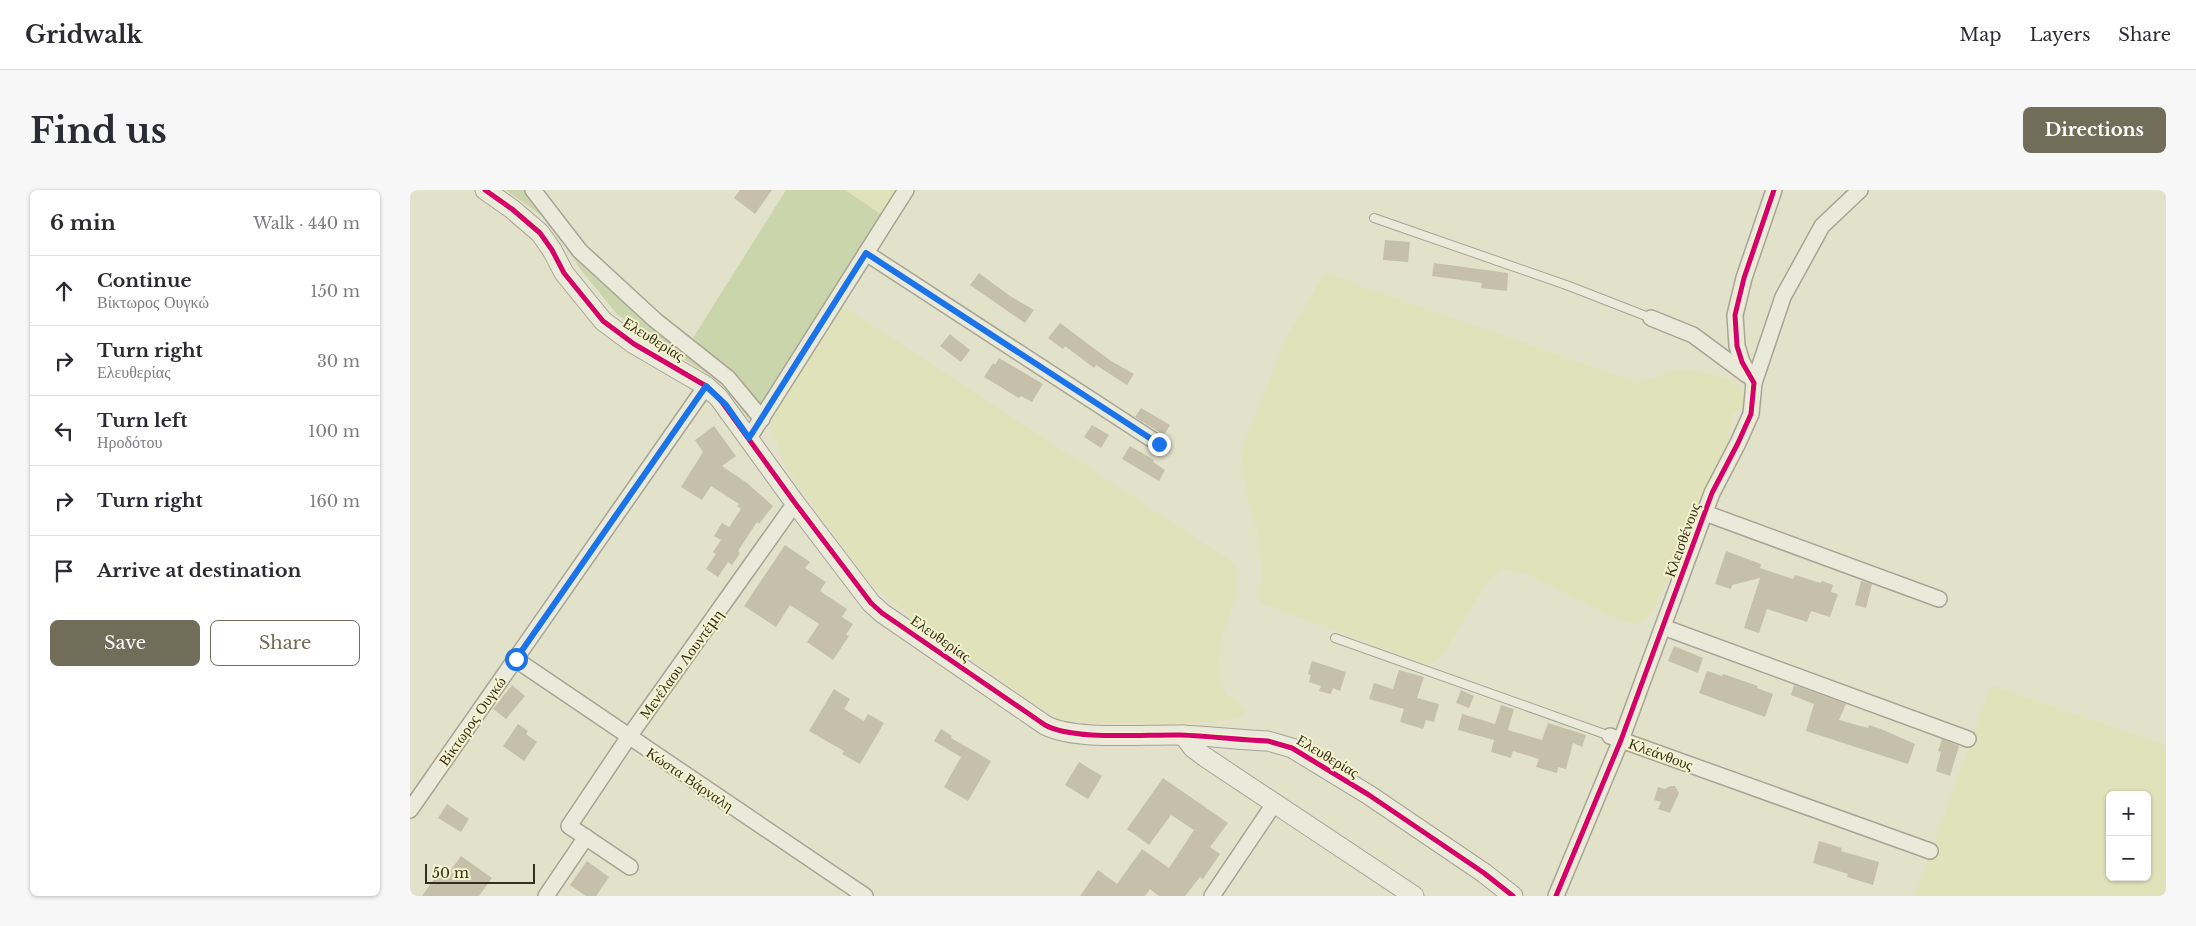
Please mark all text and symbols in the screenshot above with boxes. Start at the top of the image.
text: Gridwalk [25,20,142,49]
text: Map [1960,24,2001,46]
text: Layers [2029,24,2090,46]
text: Share [2118,24,2171,46]
button: Directions [2023,107,2166,153]
text: Find us [30,109,167,152]
text: 6 min [50,210,116,236]
text: Walk · 440 m [253,213,360,233]
text: Continue [97,269,192,292]
icon: ahead [50,277,78,305]
text: 150 m [311,281,360,301]
text: Βίκτωρος Ουγκώ [97,292,209,312]
street label: Ελευθερίας [620,313,688,365]
text: Turn right [97,339,203,362]
icon: right [50,347,78,375]
text: 30 m [317,351,360,371]
text: Ελευθερίας [97,362,171,382]
text: Turn left [97,409,188,432]
icon: left [50,417,78,445]
text: 100 m [308,421,360,441]
text: Ηροδότου [97,432,162,452]
route end [1148,433,1171,456]
icon: right [50,487,78,515]
text: Turn right [97,489,203,512]
text: 160 m [309,491,360,511]
street label: Κλεισθένους [1660,500,1704,580]
icon: arrive [50,557,78,585]
text: Arrive at destination [97,559,301,582]
street label: Μενέλαου Λουντέμη [635,605,727,722]
street label: Ελευθερίας [907,610,975,666]
button: Save [50,620,200,666]
button: Share [210,620,360,666]
route start [505,648,528,671]
street label: Βίκτωρος Ουγκώ [434,672,510,769]
street label: Ελευθερίας [1294,730,1362,782]
street label: Κλεάνθους [1626,734,1696,774]
street label: Κώστα Βάρναλη [643,743,737,815]
map controls [2106,791,2151,881]
button: + [2106,791,2151,836]
button: − [2106,836,2151,881]
scale bar [425,861,535,884]
text: 50 m [432,864,469,882]

